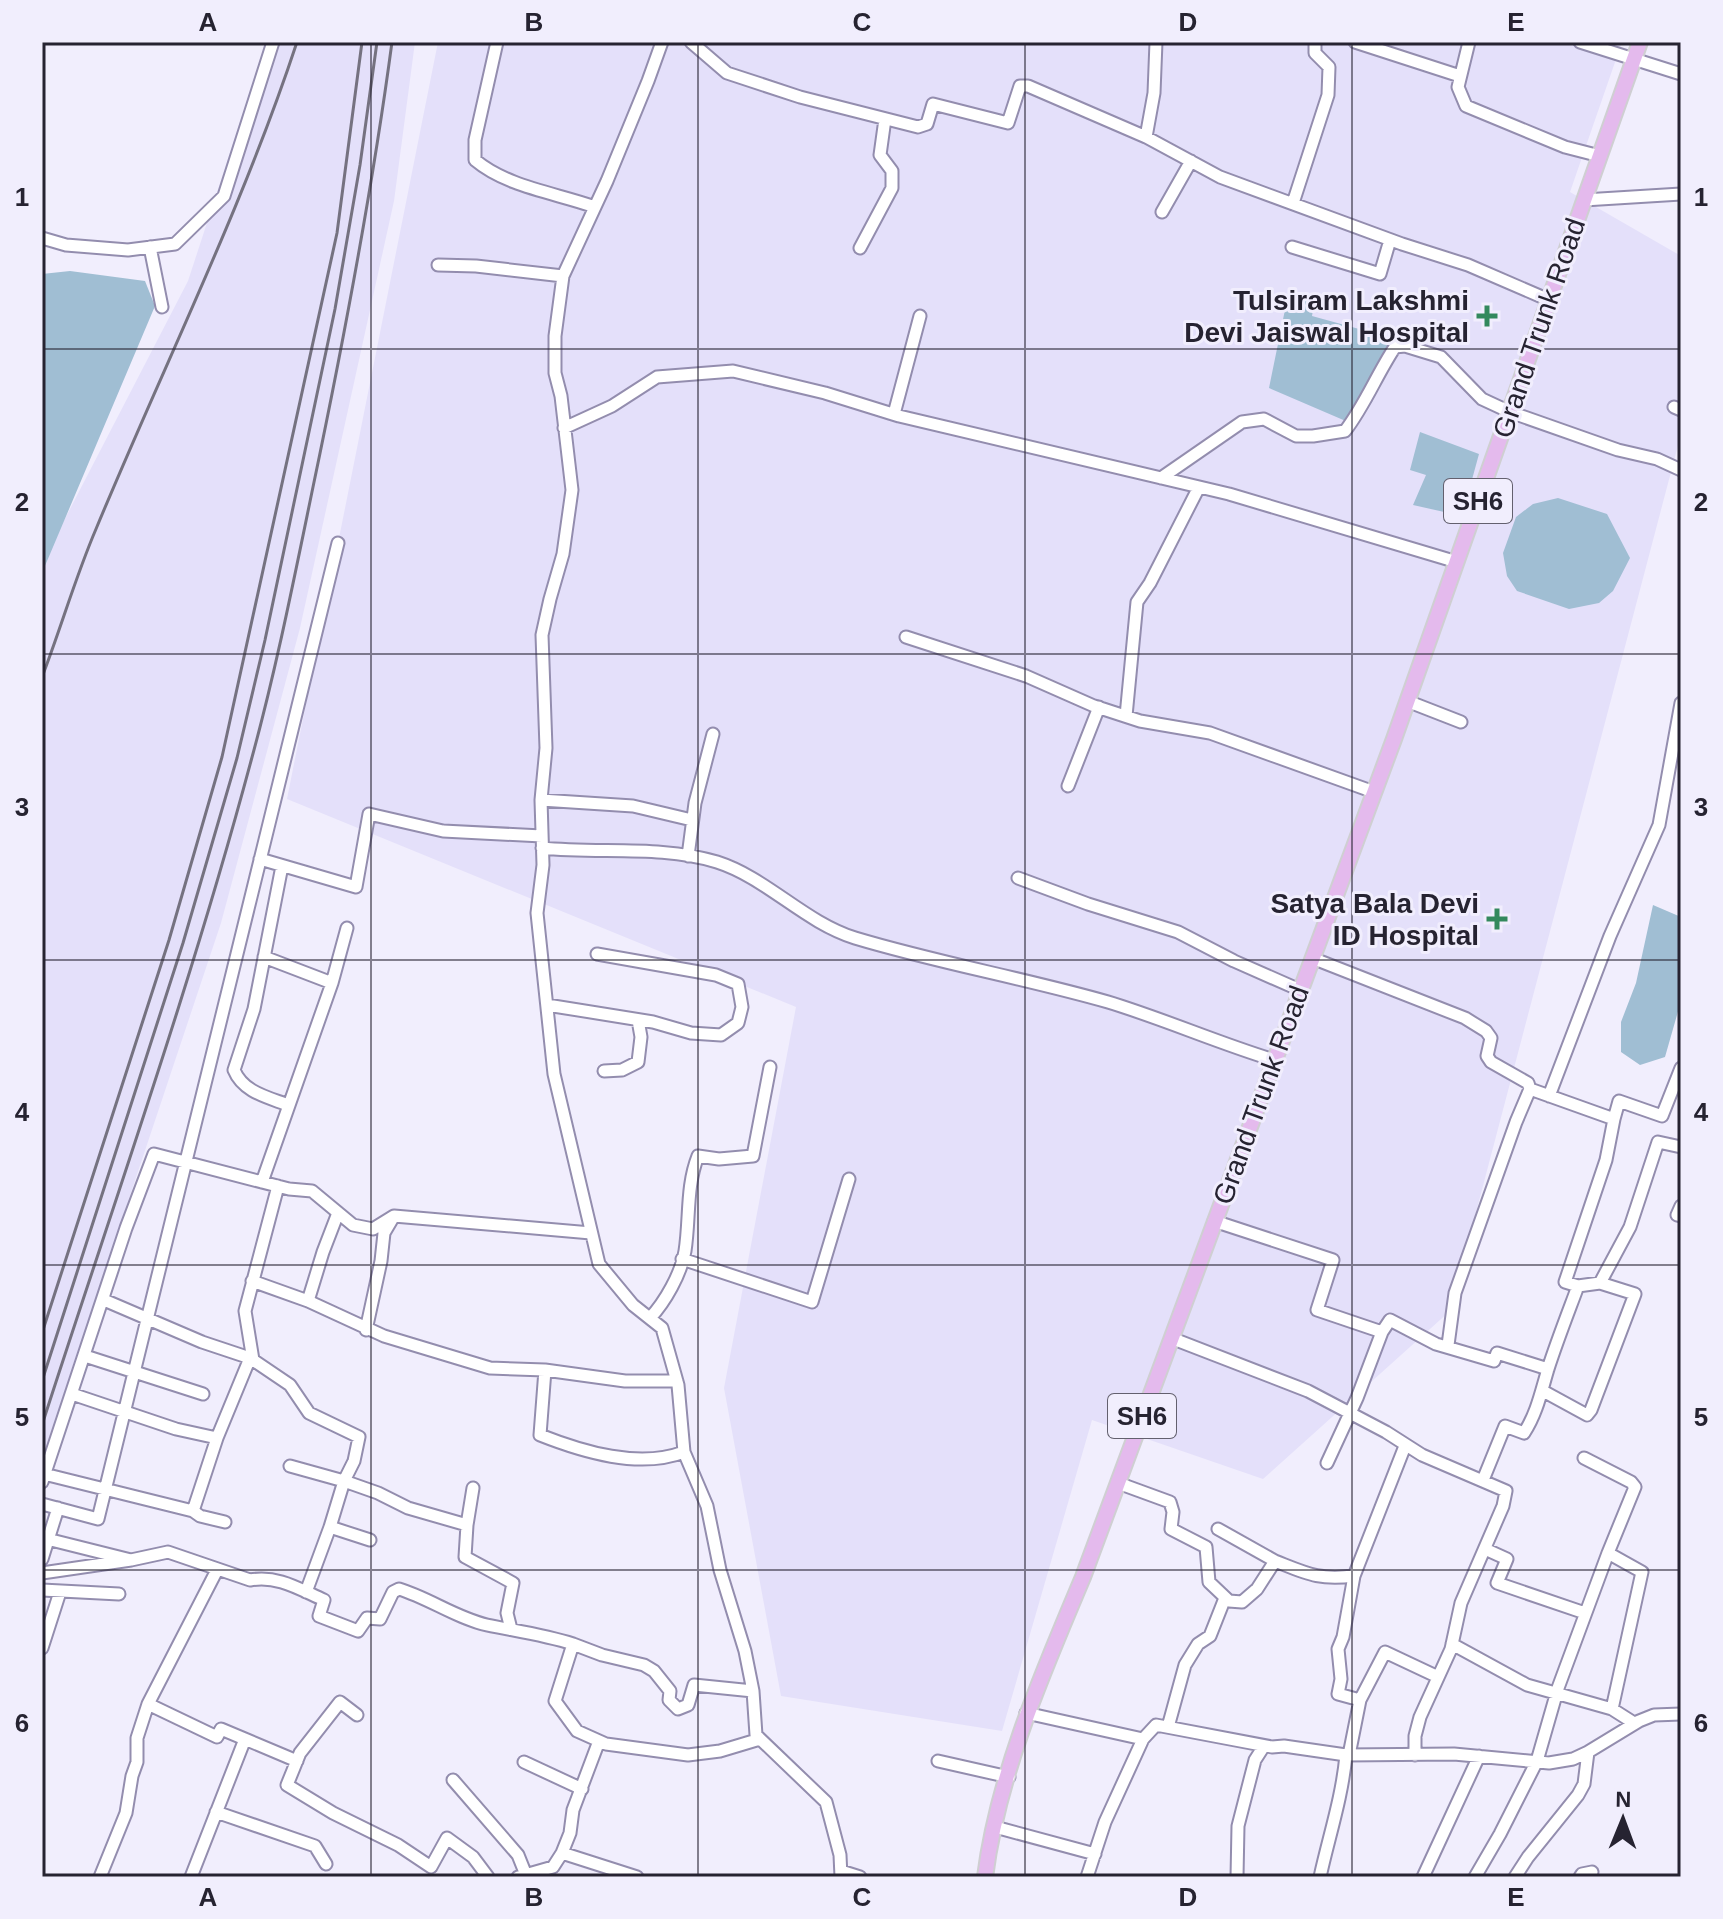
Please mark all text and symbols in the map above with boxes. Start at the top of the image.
text: A [199,7,218,37]
text: B [525,7,543,37]
text: C [853,7,872,37]
text: D [1179,7,1197,37]
text: E [1507,7,1525,37]
text: 1 [15,182,29,212]
text: 1 [1694,182,1708,212]
street label: Grand Trunk Road [1487,214,1591,442]
place label: Tulsiram Lakshmi Devi Jaiswal Hospital [1184,285,1469,348]
marker: Tulsiram Lakshmi Devi Jaiswal Hospital [1476,305,1498,327]
road number: SH6 [1444,479,1512,523]
text: 2 [15,487,29,517]
text: 2 [1694,487,1708,517]
text: 3 [15,792,29,822]
text: 3 [1694,792,1708,822]
place label: Satya Bala Devi ID Hospital [1270,888,1479,951]
marker: Satya Bala Devi ID Hospital [1486,908,1508,930]
street label: Grand Trunk Road [1207,981,1315,1209]
text: 4 [15,1097,30,1127]
text: 4 [1694,1097,1709,1127]
road number: SH6 [1108,1394,1176,1438]
text: 5 [15,1402,29,1432]
text: 5 [1694,1402,1708,1432]
text: 6 [15,1708,29,1738]
text: 6 [1694,1708,1708,1738]
north arrow [1583,1779,1663,1859]
text: N [1615,1787,1632,1812]
text: A [199,1882,218,1912]
text: B [525,1882,543,1912]
text: C [853,1882,872,1912]
text: D [1179,1882,1197,1912]
text: E [1507,1882,1525,1912]

